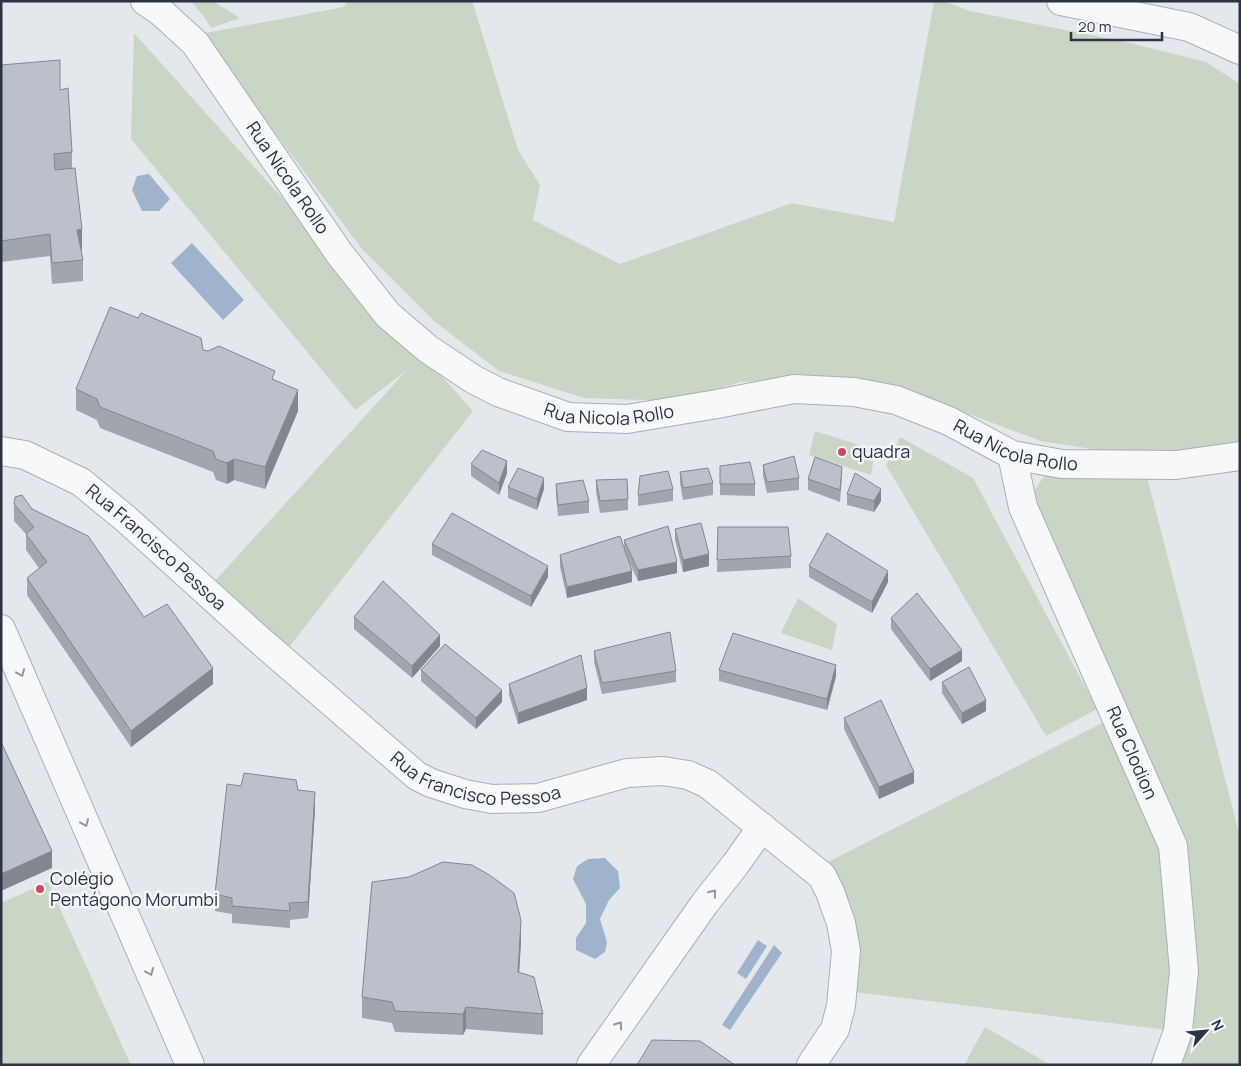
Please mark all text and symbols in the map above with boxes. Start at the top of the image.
scale bar [1071,10,1162,42]
text: 20 m [1078,16,1111,37]
street label: Rua Nicola Rollo [241,116,335,238]
street label: Rua Nicola Rollo [541,396,676,430]
street label: Rua Nicola Rollo [950,413,1078,475]
place label: quadra [852,439,910,463]
marker: quadra [836,446,848,458]
street label: Rua Francisco Pessoa [81,478,232,615]
one-way arrow [14,668,25,677]
street label: Rua Clodion [1102,702,1164,803]
street label: Rua Francisco Pessoa [386,745,563,811]
one-way arrow [79,818,90,827]
place label: Colégio Pentágono Morumbi [50,866,218,911]
marker: Colégio Pentágono Morumbi [34,883,46,895]
one-way arrow [708,890,716,899]
one-way arrow [144,967,154,976]
north arrow [1181,1006,1231,1056]
text: N [1207,1016,1229,1034]
one-way arrow [613,1021,622,1031]

